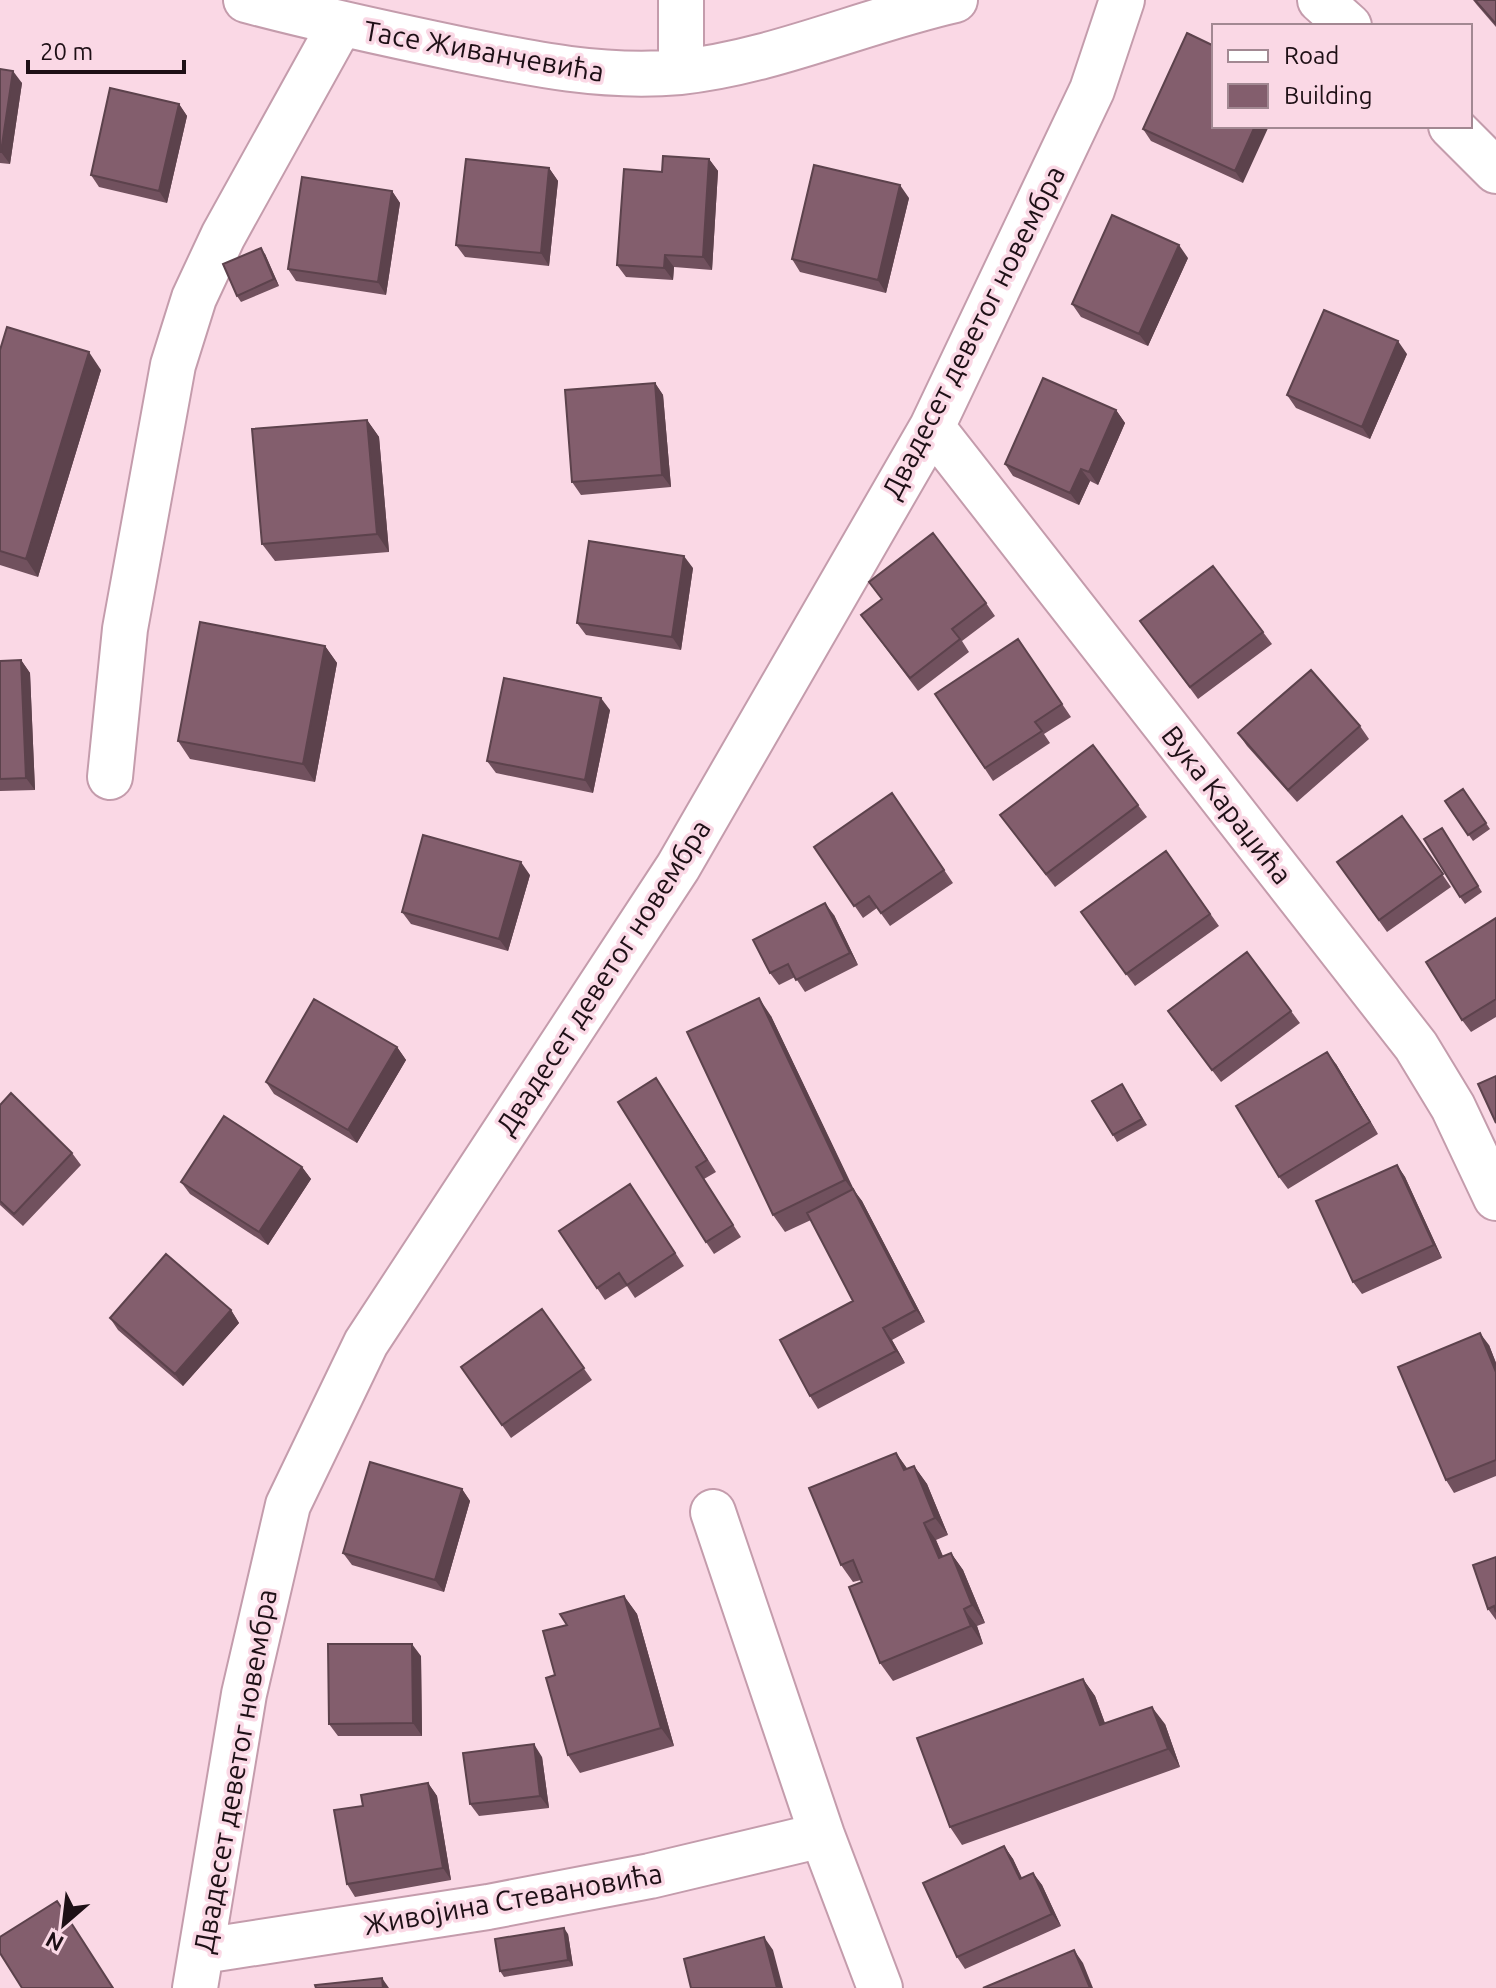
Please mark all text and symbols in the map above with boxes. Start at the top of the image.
street label: Тасе Живанчевића [362,14,607,87]
scale bar [28,24,184,74]
legend [1212,24,1472,128]
text: 20 m [40,38,93,65]
text: Road [1284,42,1339,69]
text: Building [1284,82,1372,109]
street label: Двадесет деветог новембра [875,160,1070,503]
street label: Вука Караџића [1156,720,1299,890]
street label: Двадесет деветог новембра [489,814,716,1140]
street label: Двадесет деветог новембра [187,1587,282,1955]
street label: Живојина Стевановића [361,1857,665,1940]
north arrow [24,1884,104,1964]
text: N [41,1927,67,1957]

